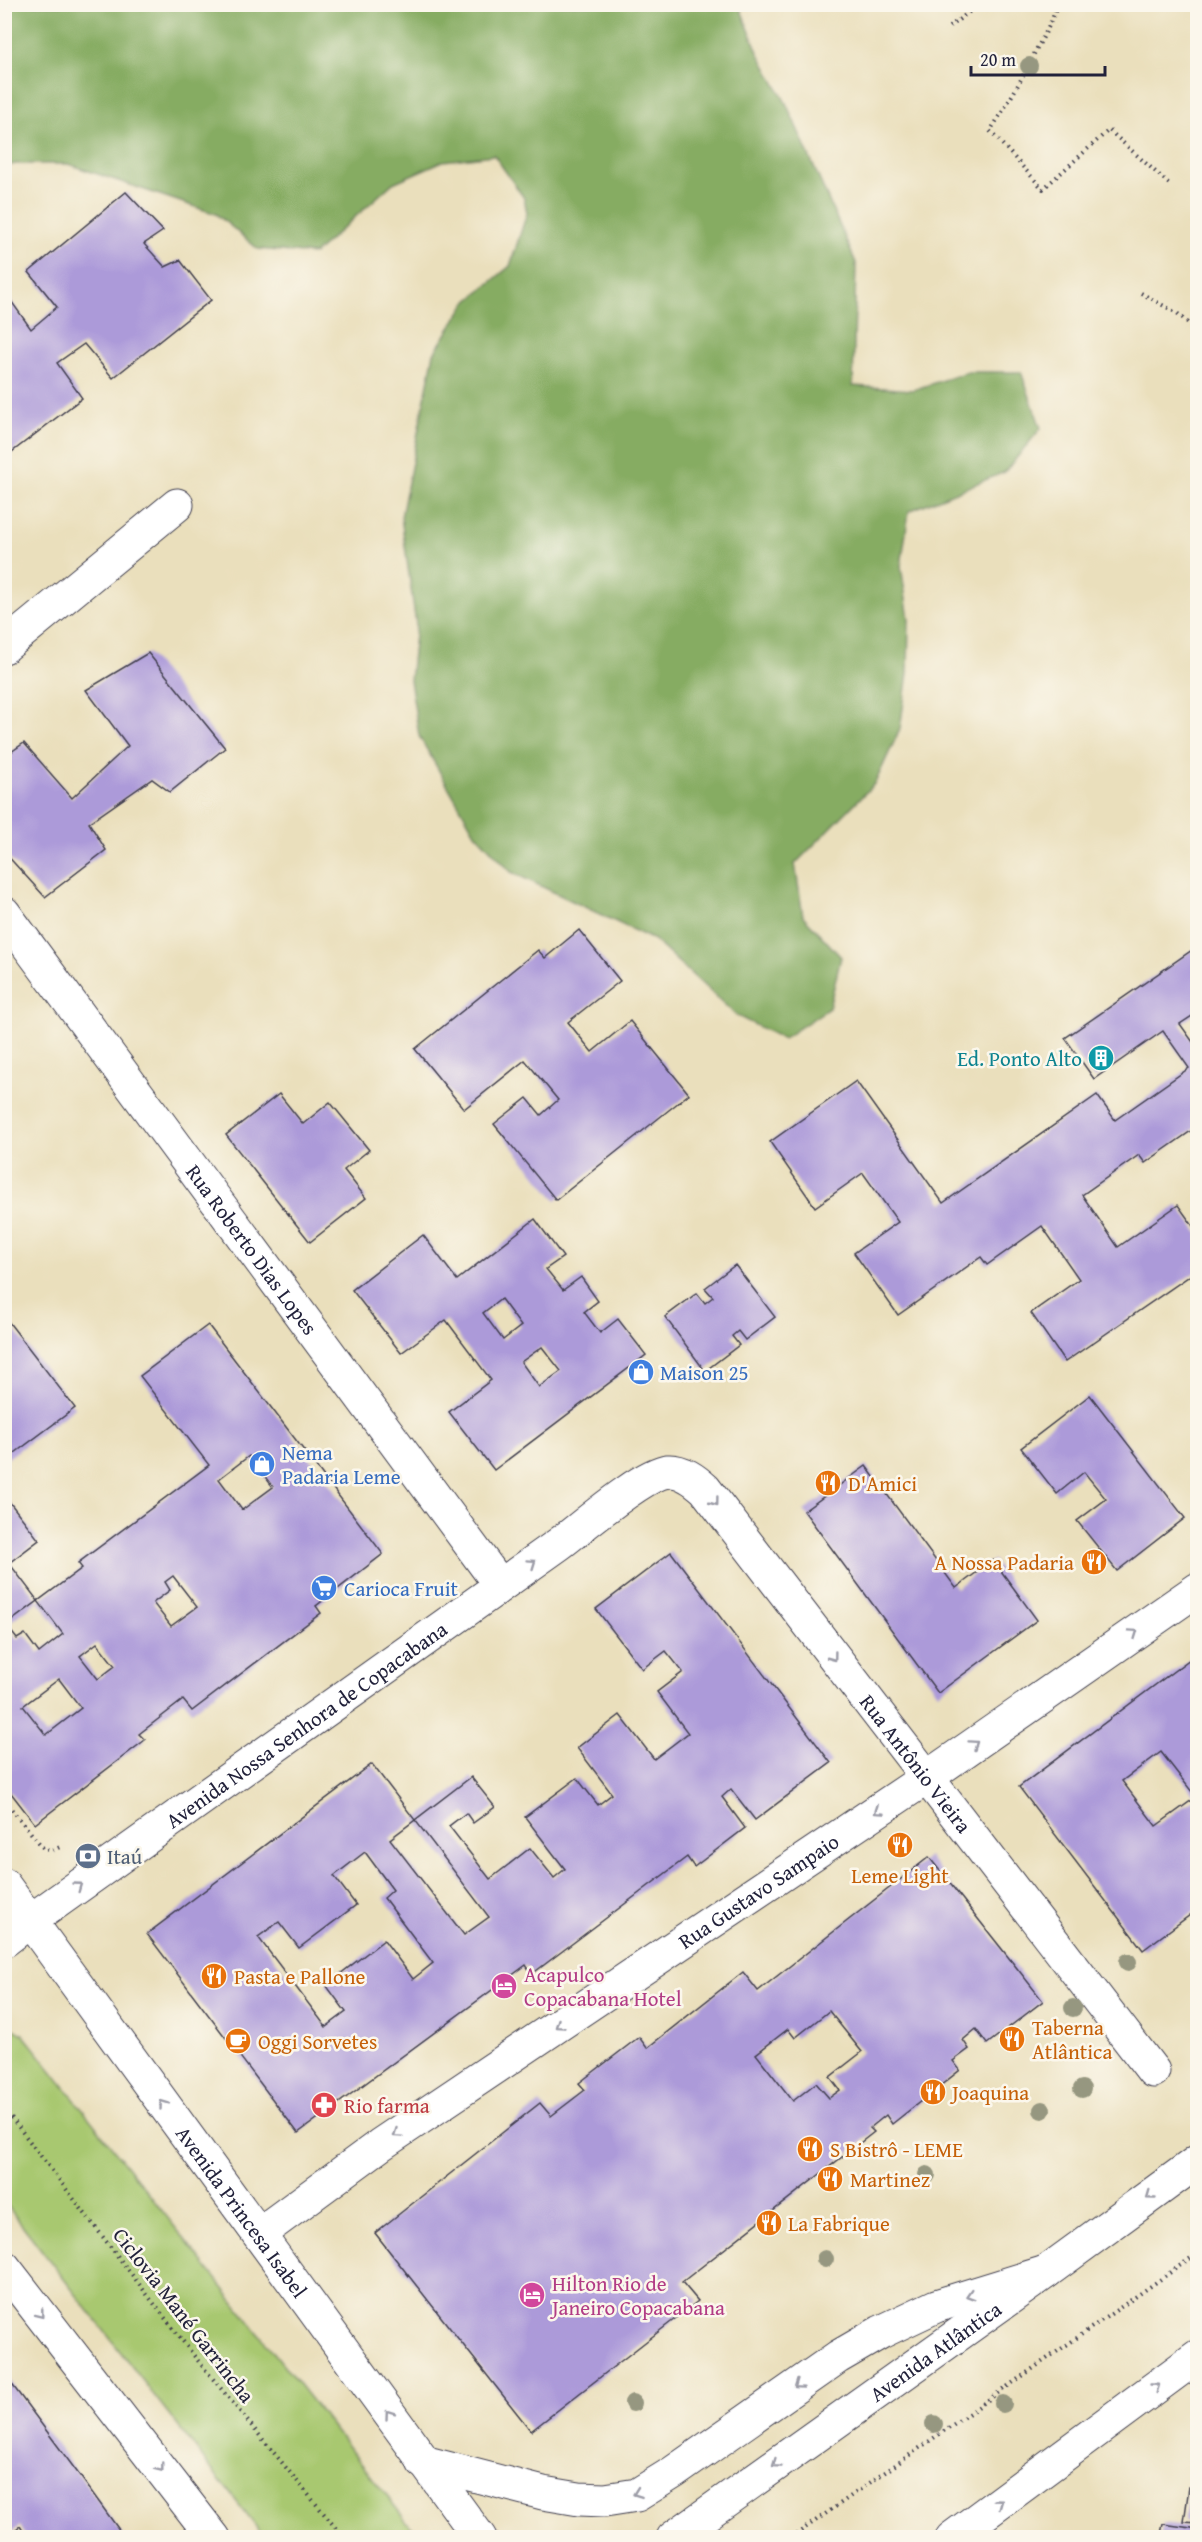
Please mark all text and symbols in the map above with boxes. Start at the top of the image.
scale bar [971,39,1104,77]
text: 20 m [980,46,1016,73]
place label: Ed. Ponto Alto [957,1043,1082,1074]
building icon: Ed. Ponto Alto [1086,1043,1116,1073]
street label: Rua Roberto Dias Lopes [179,1158,326,1341]
shop icon: Maison 25 [626,1357,656,1387]
place label: Maison 25 [660,1357,749,1388]
place label: Nema Padaria Leme [282,1437,401,1492]
shop icon: Nema Padaria Leme [247,1449,277,1479]
restaurant icon: D'Amici [813,1468,843,1498]
place label: D'Amici [848,1468,917,1499]
one-way arrow [708,1495,719,1506]
place label: A Nossa Padaria [934,1547,1074,1578]
restaurant icon: A Nossa Padaria [1079,1547,1109,1577]
one-way arrow [525,1559,536,1570]
supermarket icon: Carioca Fruit [309,1573,339,1603]
place label: Carioca Fruit [344,1573,459,1604]
street label: Avenida Nossa Senhora de Copacabana [159,1613,453,1835]
one-way arrow [1128,1629,1139,1640]
one-way arrow [826,1650,837,1661]
street label: Rua Antônio Vieira [853,1687,980,1839]
one-way arrow [968,1740,979,1751]
one-way arrow [874,1803,884,1815]
street label: Rua Gustavo Sampaio [672,1825,845,1956]
restaurant icon: Leme Light [885,1830,915,1860]
bank icon: Itaú [73,1841,103,1871]
place label: Itaú [107,1841,143,1872]
place label: Leme Light [851,1860,949,1891]
one-way arrow [71,1883,82,1894]
place label: Acapulco Copacabana Hotel [524,1959,682,2014]
restaurant icon: Pasta e Pallone [199,1961,229,1991]
place label: Pasta e Pallone [234,1961,366,1992]
hotel icon: Acapulco Copacabana Hotel [489,1971,519,2001]
place label: Taberna Atlântica [1032,2012,1112,2067]
one-way arrow [555,2018,566,2029]
restaurant icon: Taberna Atlântica [997,2024,1027,2054]
cafe icon: Oggi Sorvetes [223,2026,253,2056]
place label: Oggi Sorvetes [258,2026,377,2057]
restaurant icon: Joaquina [918,2077,948,2107]
place label: Joaquina [949,2077,1029,2108]
pharmacy icon: Rio farma [309,2090,339,2120]
place label: Rio farma [344,2090,430,2121]
one-way arrow [159,2099,170,2110]
street label: Avenida Princesa Isabel [169,2119,315,2304]
one-way arrow [393,2126,404,2137]
restaurant icon: S Bistrô - LEME [795,2134,825,2164]
place label: S Bistrô - LEME [830,2134,963,2165]
restaurant icon: Martinez [815,2164,845,2194]
place label: Martinez [850,2164,930,2195]
one-way arrow [1146,2189,1157,2200]
restaurant icon: La Fabrique [754,2208,784,2238]
place label: La Fabrique [788,2208,890,2239]
street label: Ciclovia Mané Garrincha [106,2221,262,2409]
place label: Hilton Rio de Janeiro Copacabana [549,2268,725,2323]
hotel icon: Hilton Rio de Janeiro Copacabana [517,2280,547,2310]
one-way arrow [965,2288,976,2300]
street label: Avenida Atlântica [863,2293,1007,2409]
one-way arrow [33,2307,44,2318]
one-way arrow [794,2378,805,2389]
one-way arrow [1149,2383,1160,2394]
one-way arrow [385,2410,396,2421]
one-way arrow [771,2457,782,2468]
one-way arrow [152,2461,163,2472]
one-way arrow [632,2486,642,2498]
one-way arrow [992,2499,1003,2510]

